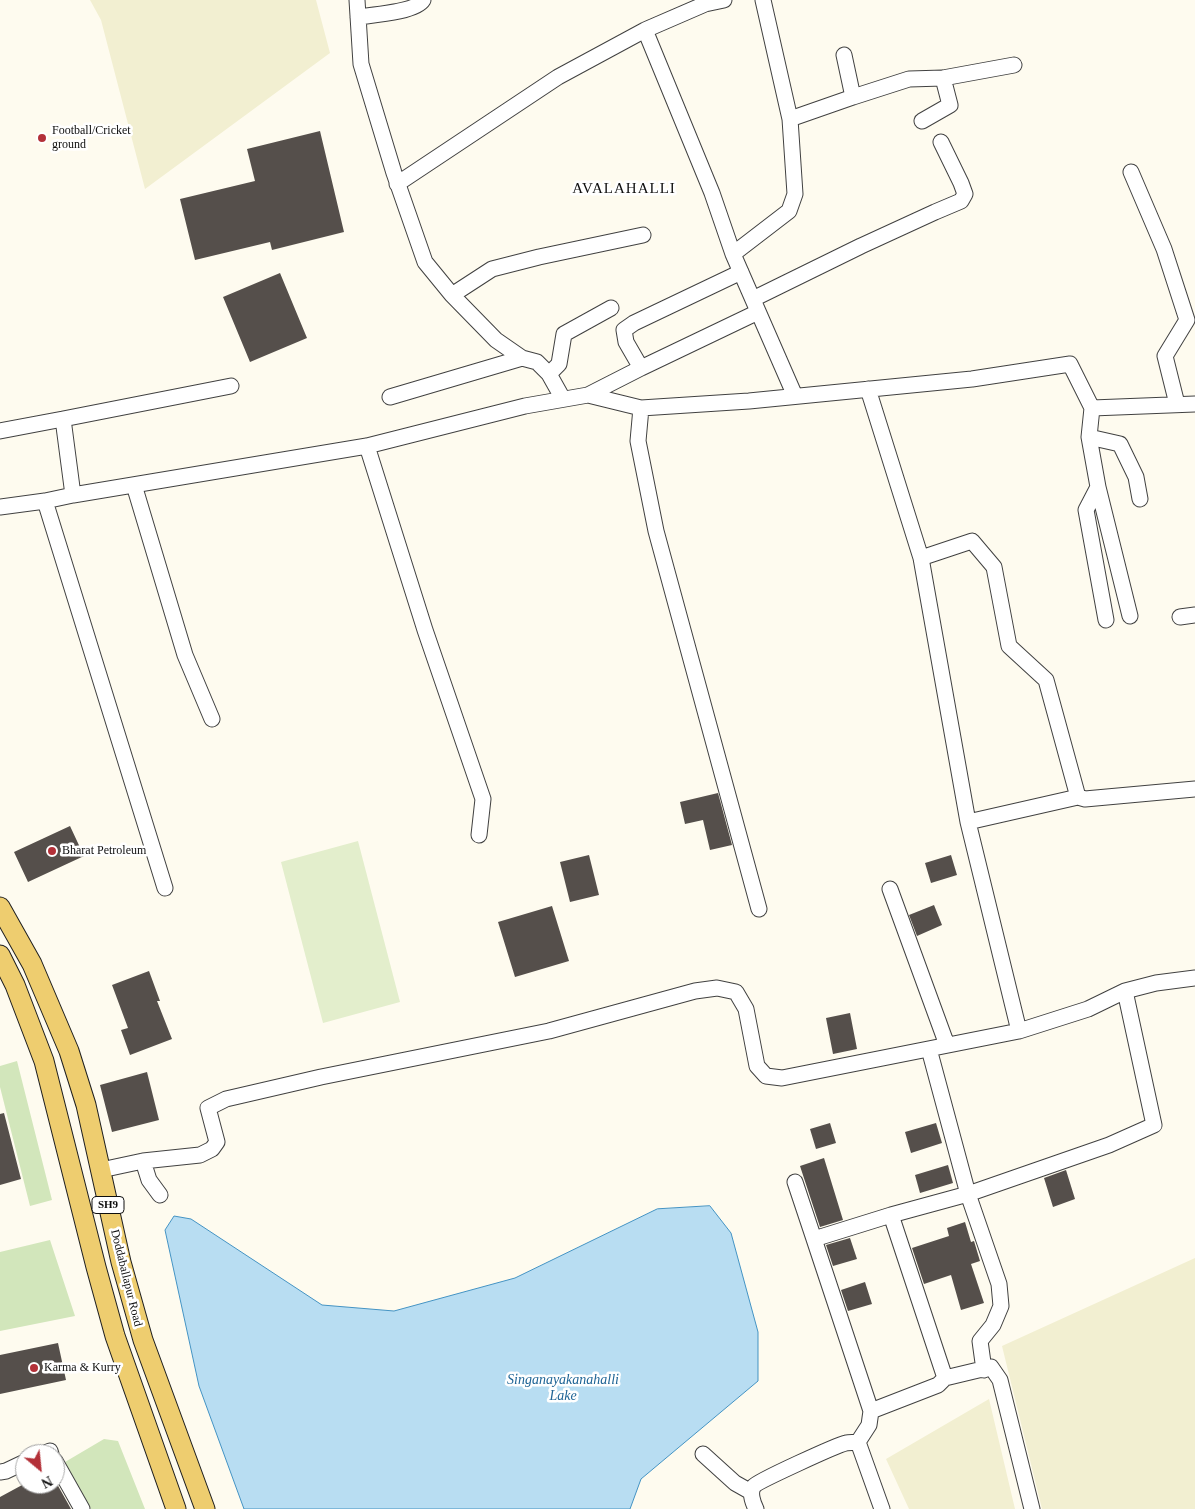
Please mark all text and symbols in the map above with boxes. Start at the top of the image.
place label: Football/Cricket ground [52,124,131,152]
marker: Football/Cricket ground [36,132,48,144]
district label: AVALAHALLI [571,180,677,198]
place label: Bharat Petroleum [62,844,146,858]
marker: Bharat Petroleum [46,845,58,857]
road number: SH9 [92,1196,124,1214]
street label: Doddaballapur Road [107,1228,145,1328]
place label: Karma & Kurry [44,1361,121,1375]
marker: Karma & Kurry [28,1362,40,1374]
water label: Singanayakanahalli Lake [507,1372,619,1404]
north arrow [15,1444,65,1494]
text: N [39,1473,55,1491]

